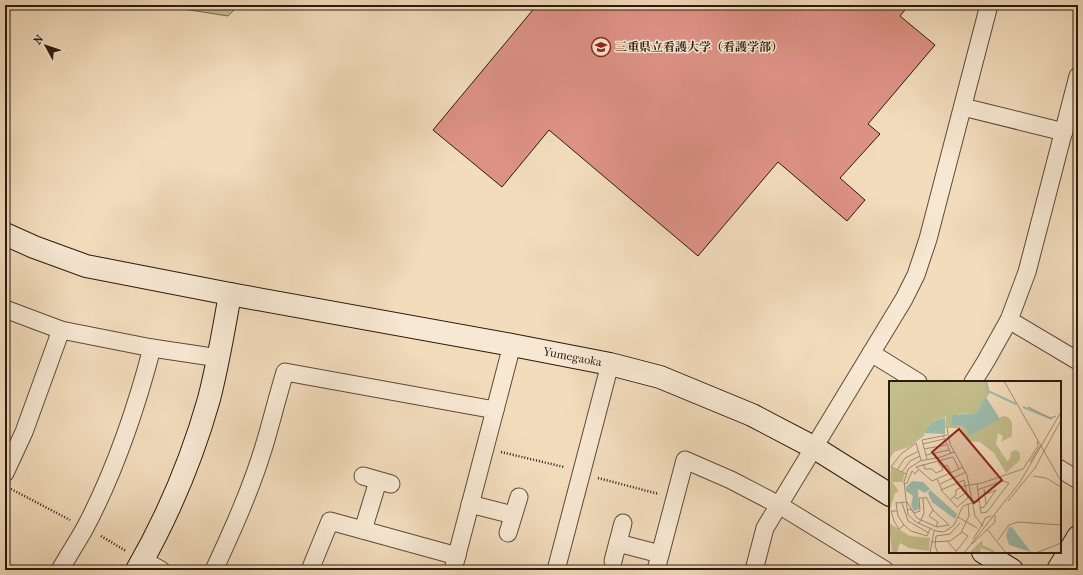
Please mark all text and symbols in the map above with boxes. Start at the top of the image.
north arrow [26,26,66,66]
text: N [31,32,47,47]
school or university icon: 三重県立看護大学（看護学部） [590,36,612,58]
place label: 三重県立看護大学（看護学部） [615,40,783,54]
street label: Yumegaoka [541,344,604,369]
inset map [889,381,1061,553]

